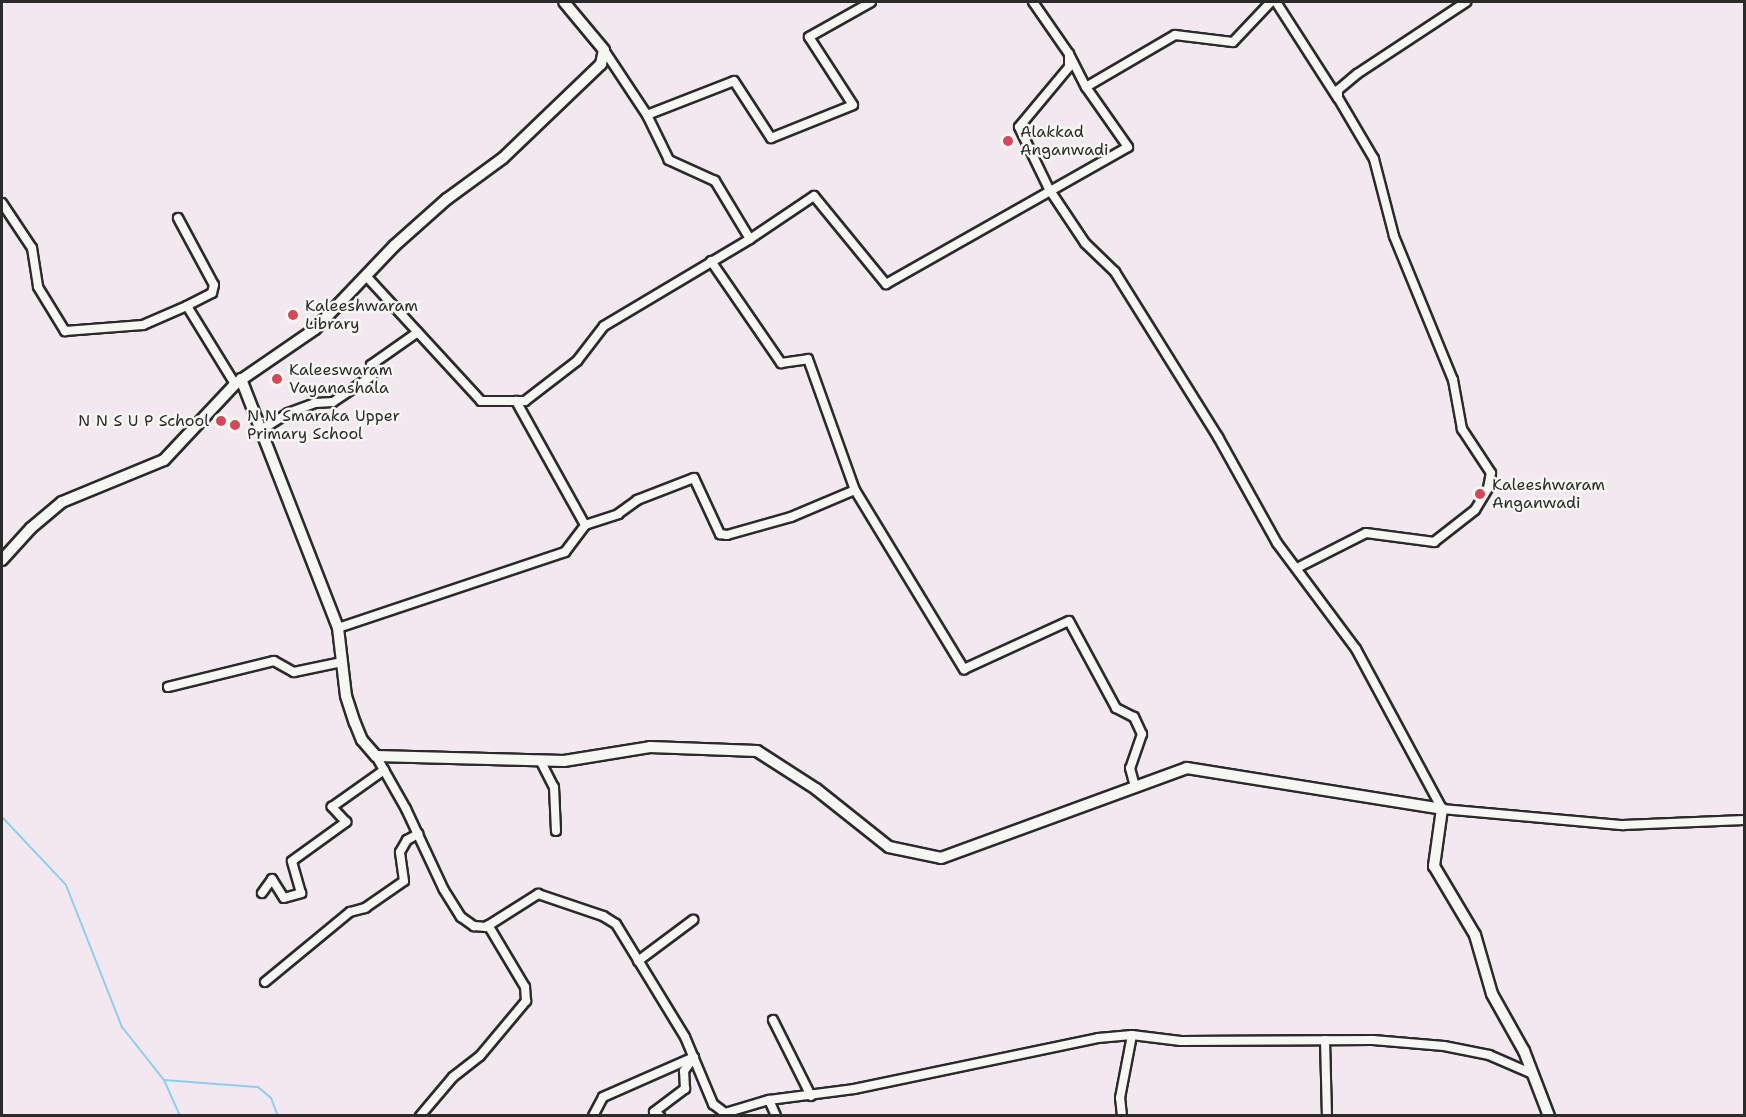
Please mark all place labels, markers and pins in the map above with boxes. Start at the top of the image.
place label: Alakkad Anganwadi [1020,122,1109,160]
marker: Alakkad Anganwadi [1001,134,1015,148]
place label: Kaleeshwaram Library [305,296,418,334]
marker: Kaleeshwaram Library [286,308,300,322]
place label: Kaleeswaram Vayanashala [289,360,392,398]
marker: Kaleeswaram Vayanashala [270,372,284,386]
place label: N N Smaraka Upper Primary School [247,406,400,444]
place label: N N S U P School [78,411,209,431]
marker: N N S U P School [214,414,228,428]
marker: N N Smaraka Upper Primary School [228,418,242,432]
place label: Kaleeshwaram Anganwadi [1492,475,1605,513]
marker: Kaleeshwaram Anganwadi [1473,487,1487,501]

